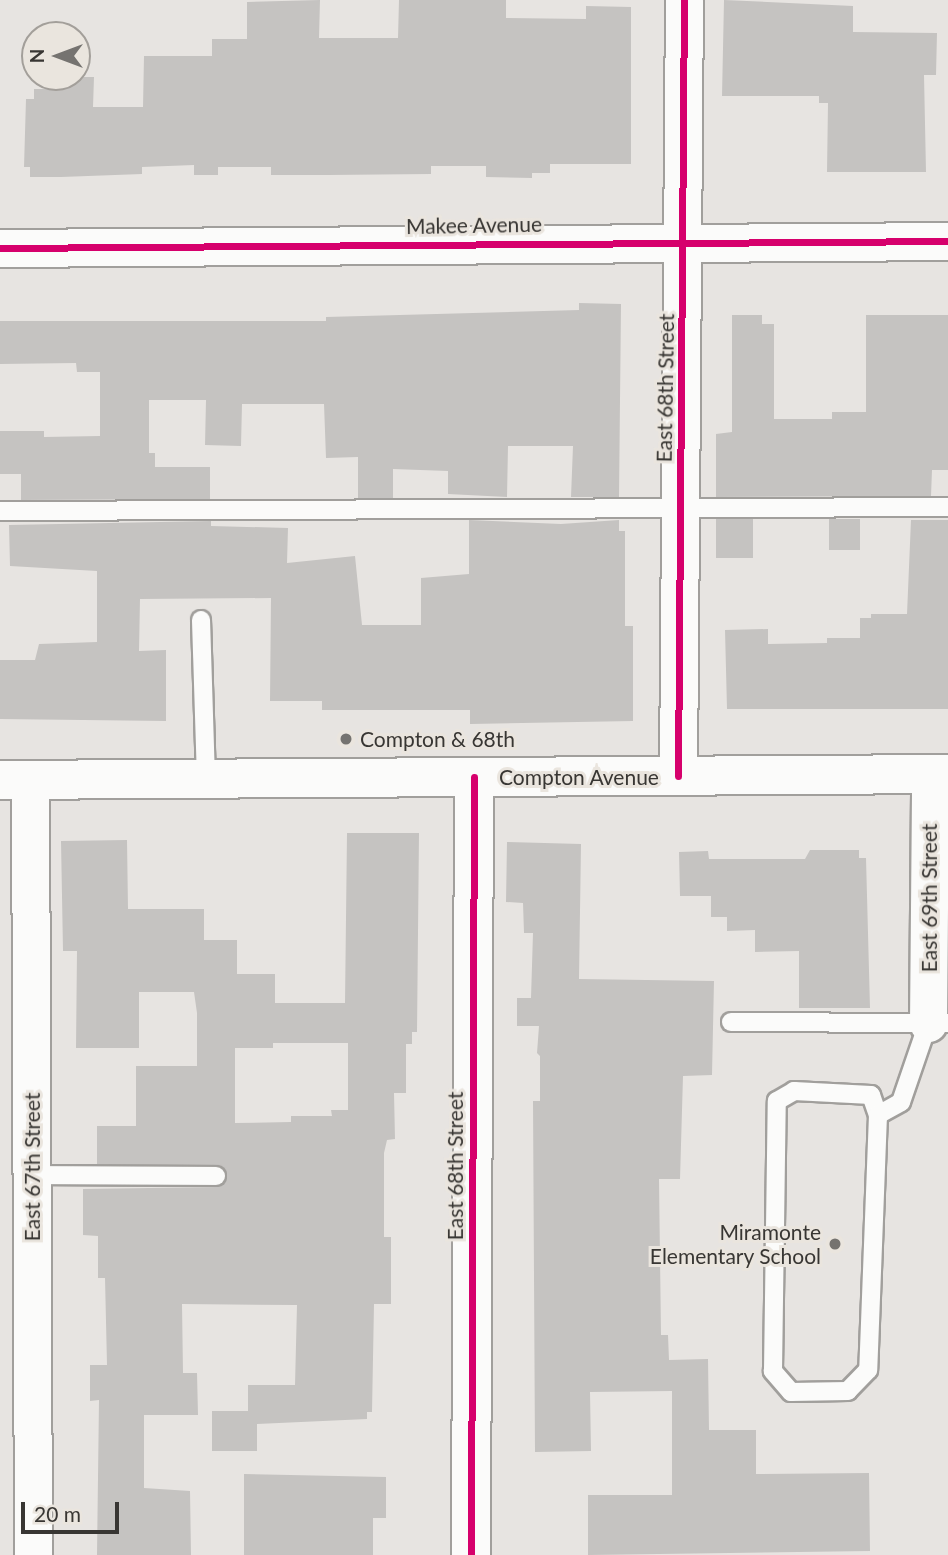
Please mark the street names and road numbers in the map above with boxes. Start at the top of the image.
street label: Makee Avenue [405,211,543,239]
street label: East 68th Street [651,313,679,463]
street label: Compton Avenue [499,764,659,790]
street label: East 69th Street [916,824,942,972]
street label: East 68th Street [442,1092,468,1240]
street label: East 67th Street [19,1093,45,1241]

